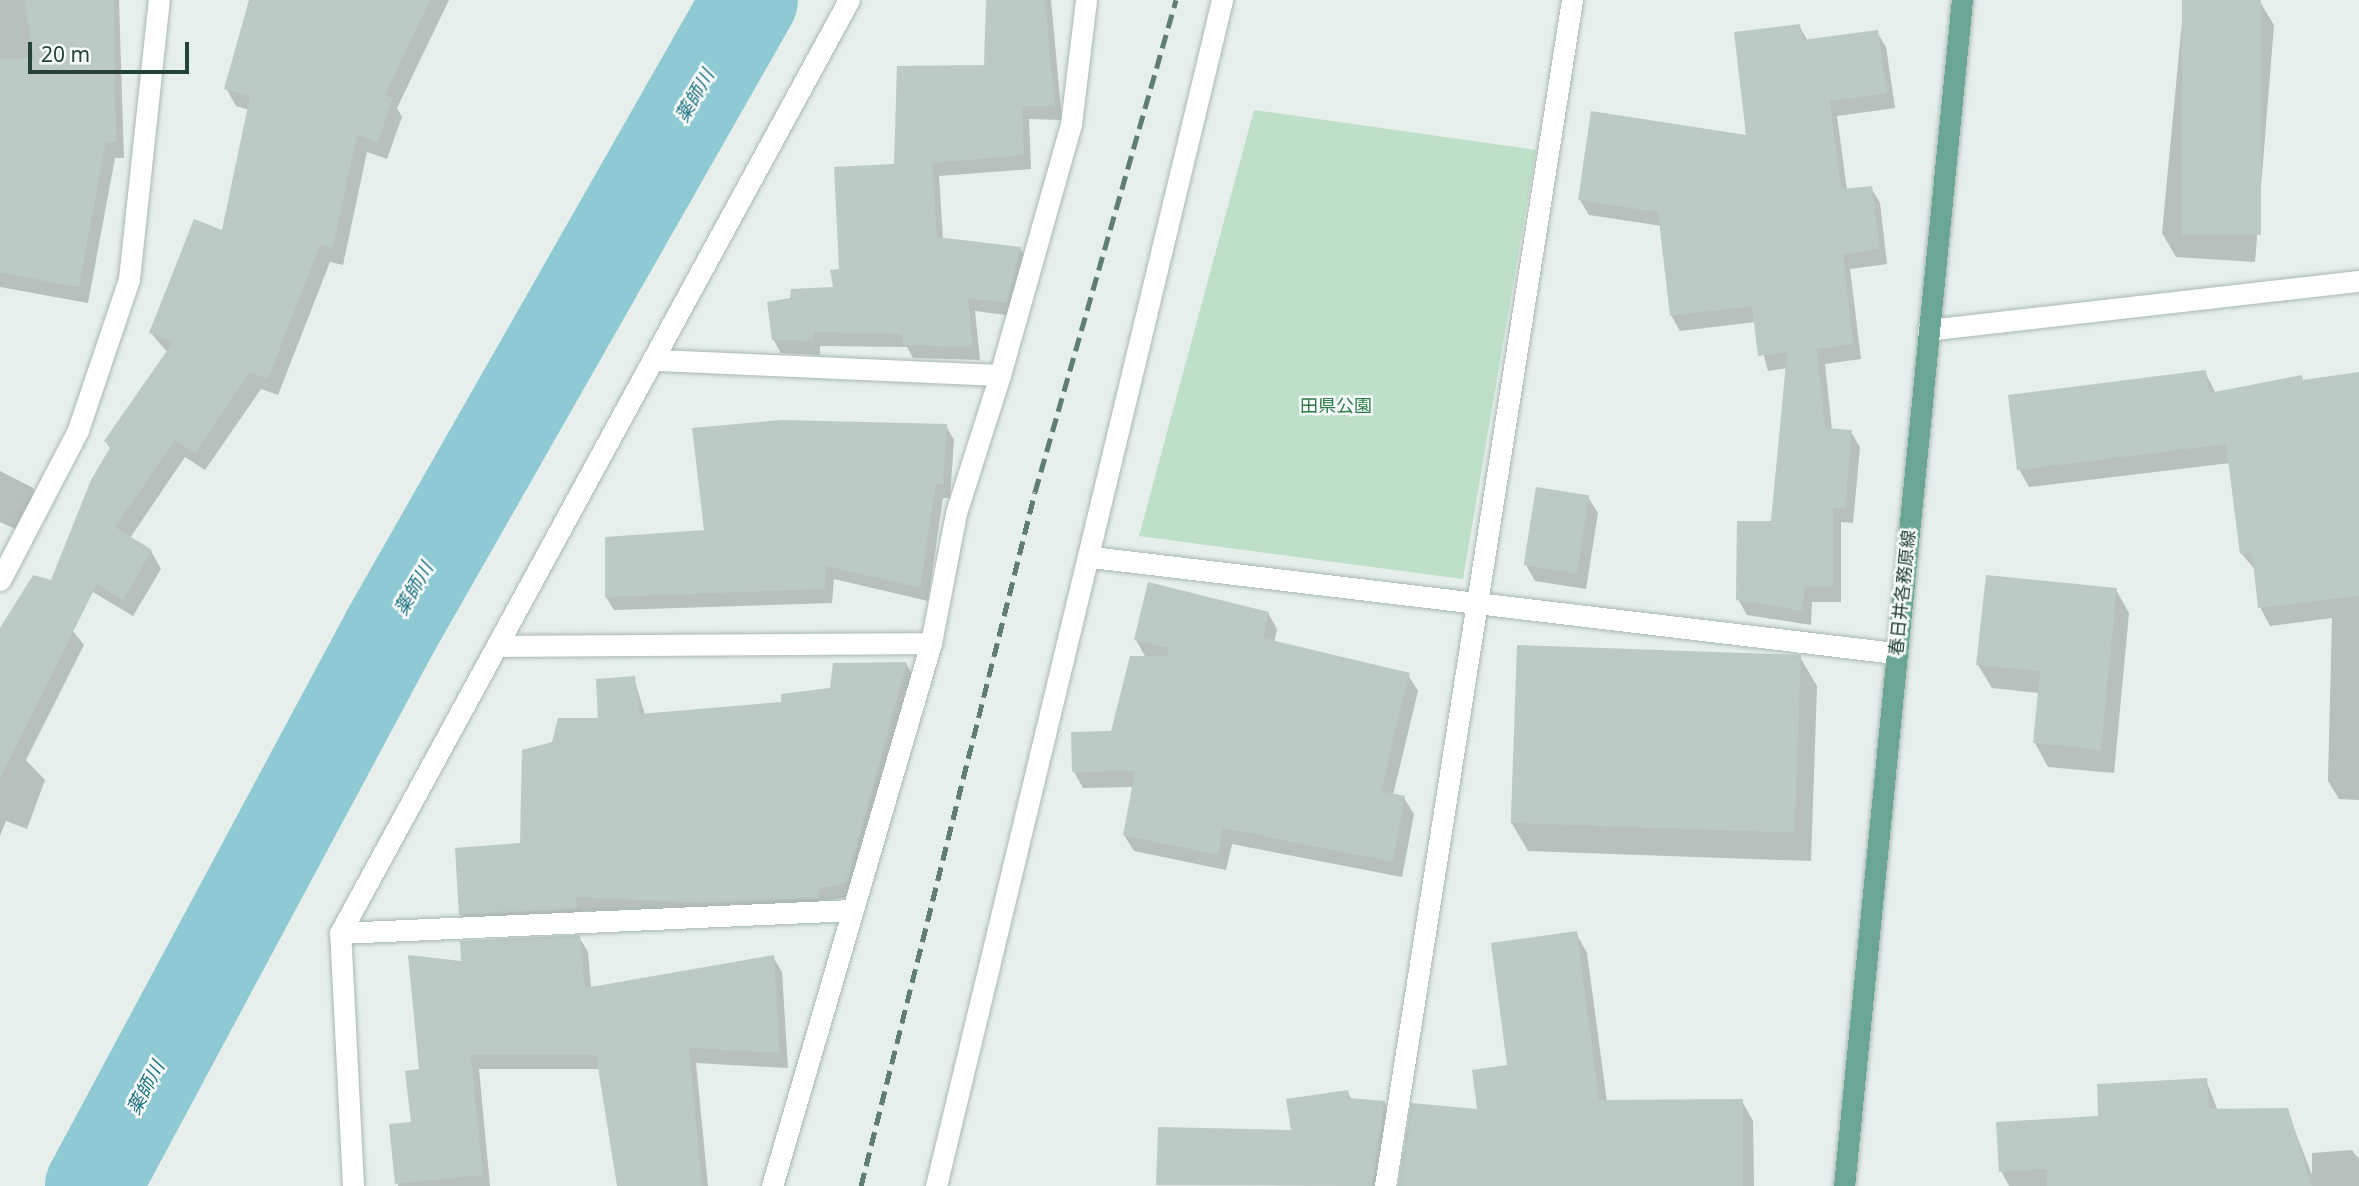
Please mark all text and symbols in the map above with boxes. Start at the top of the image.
scale bar [32,28,192,72]
text: 20 m [41,40,90,68]
water label: 薬師川 [671,66,719,126]
park label: 田県公園 [1300,394,1372,416]
street label: 春日井各務原線 [1885,529,1919,657]
water label: 薬師川 [390,559,438,619]
water label: 薬師川 [123,1057,169,1119]

